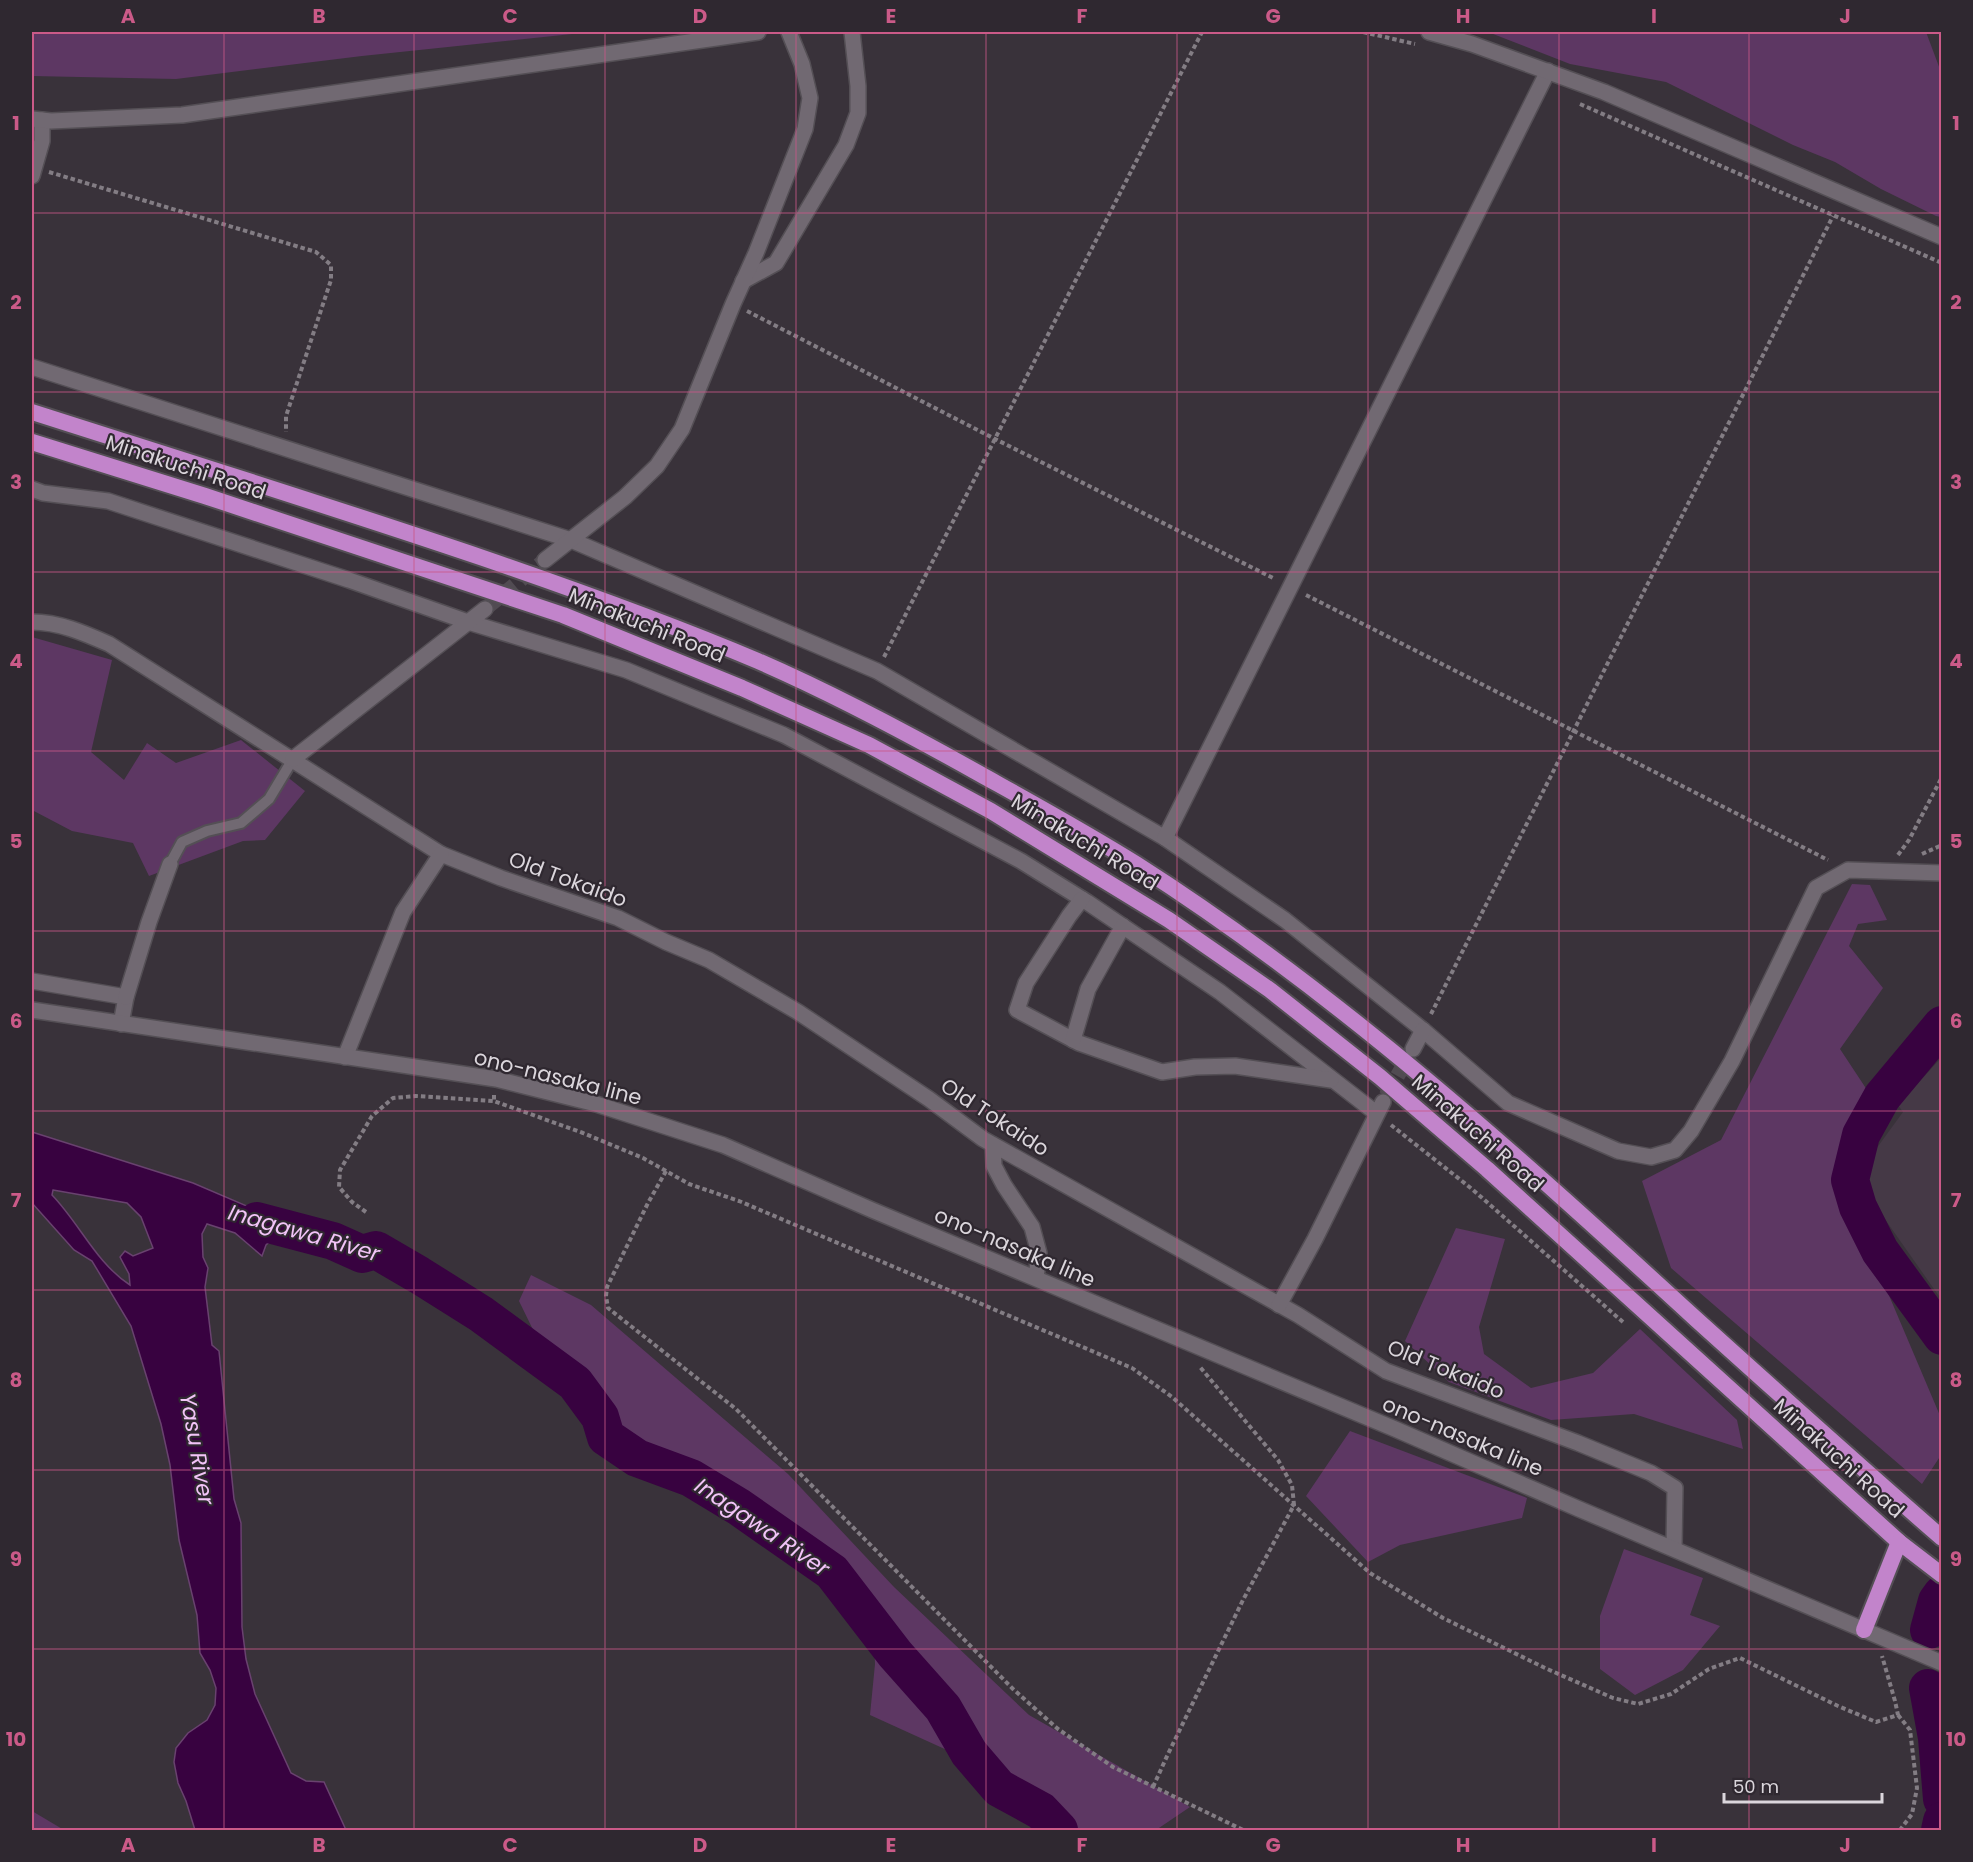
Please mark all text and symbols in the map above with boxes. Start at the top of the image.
text: A [121,2,136,30]
text: B [312,2,326,30]
text: C [502,2,518,30]
text: D [693,2,707,30]
text: E [886,2,896,30]
text: F [1077,2,1088,30]
text: G [1265,2,1281,30]
text: H [1456,2,1470,30]
text: I [1651,2,1657,30]
text: J [1839,2,1851,30]
text: 1 [12,109,20,137]
text: 1 [1952,109,1960,137]
text: 2 [10,288,22,316]
text: 2 [1950,288,1962,316]
street label: Minakuchi Road [102,427,270,507]
text: 3 [10,468,22,496]
text: 3 [1950,468,1962,496]
street label: Minakuchi Road [564,580,730,670]
text: 4 [9,647,23,675]
text: 4 [1949,647,1963,675]
street label: Minakuchi Road [1006,787,1164,897]
text: 5 [10,827,23,855]
text: 5 [1950,827,1963,855]
street label: Old Tokaido [505,844,631,914]
text: 6 [10,1007,22,1035]
text: 6 [1950,1007,1962,1035]
street label: ono-nasaka line [471,1042,645,1112]
street label: Minakuchi Road [1406,1067,1550,1199]
street label: Old Tokaido [935,1071,1055,1163]
text: 7 [11,1186,22,1214]
text: 7 [1951,1186,1962,1214]
water label: Inagawa River [224,1197,384,1270]
street label: ono-nasaka line [930,1200,1100,1294]
street label: Old Tokaido [1383,1332,1509,1406]
text: 8 [10,1366,22,1394]
text: 8 [1950,1366,1962,1394]
street label: ono-nasaka line [1378,1389,1548,1483]
water label: Yasu River [172,1391,222,1508]
street label: Minakuchi Road [1767,1391,1911,1525]
water label: Inagawa River [688,1470,836,1584]
text: 9 [10,1545,22,1573]
text: 9 [1950,1545,1962,1573]
text: 10 [6,1725,26,1753]
text: 10 [1946,1725,1966,1753]
scale bar [1724,1766,1882,1804]
text: 50 m [1733,1774,1779,1799]
text: A [121,1831,136,1859]
text: B [312,1831,326,1859]
text: C [502,1831,518,1859]
text: D [693,1831,707,1859]
text: E [886,1831,896,1859]
text: F [1077,1831,1088,1859]
text: G [1265,1831,1281,1859]
text: H [1456,1831,1470,1859]
text: I [1651,1831,1657,1859]
text: J [1839,1831,1851,1859]

